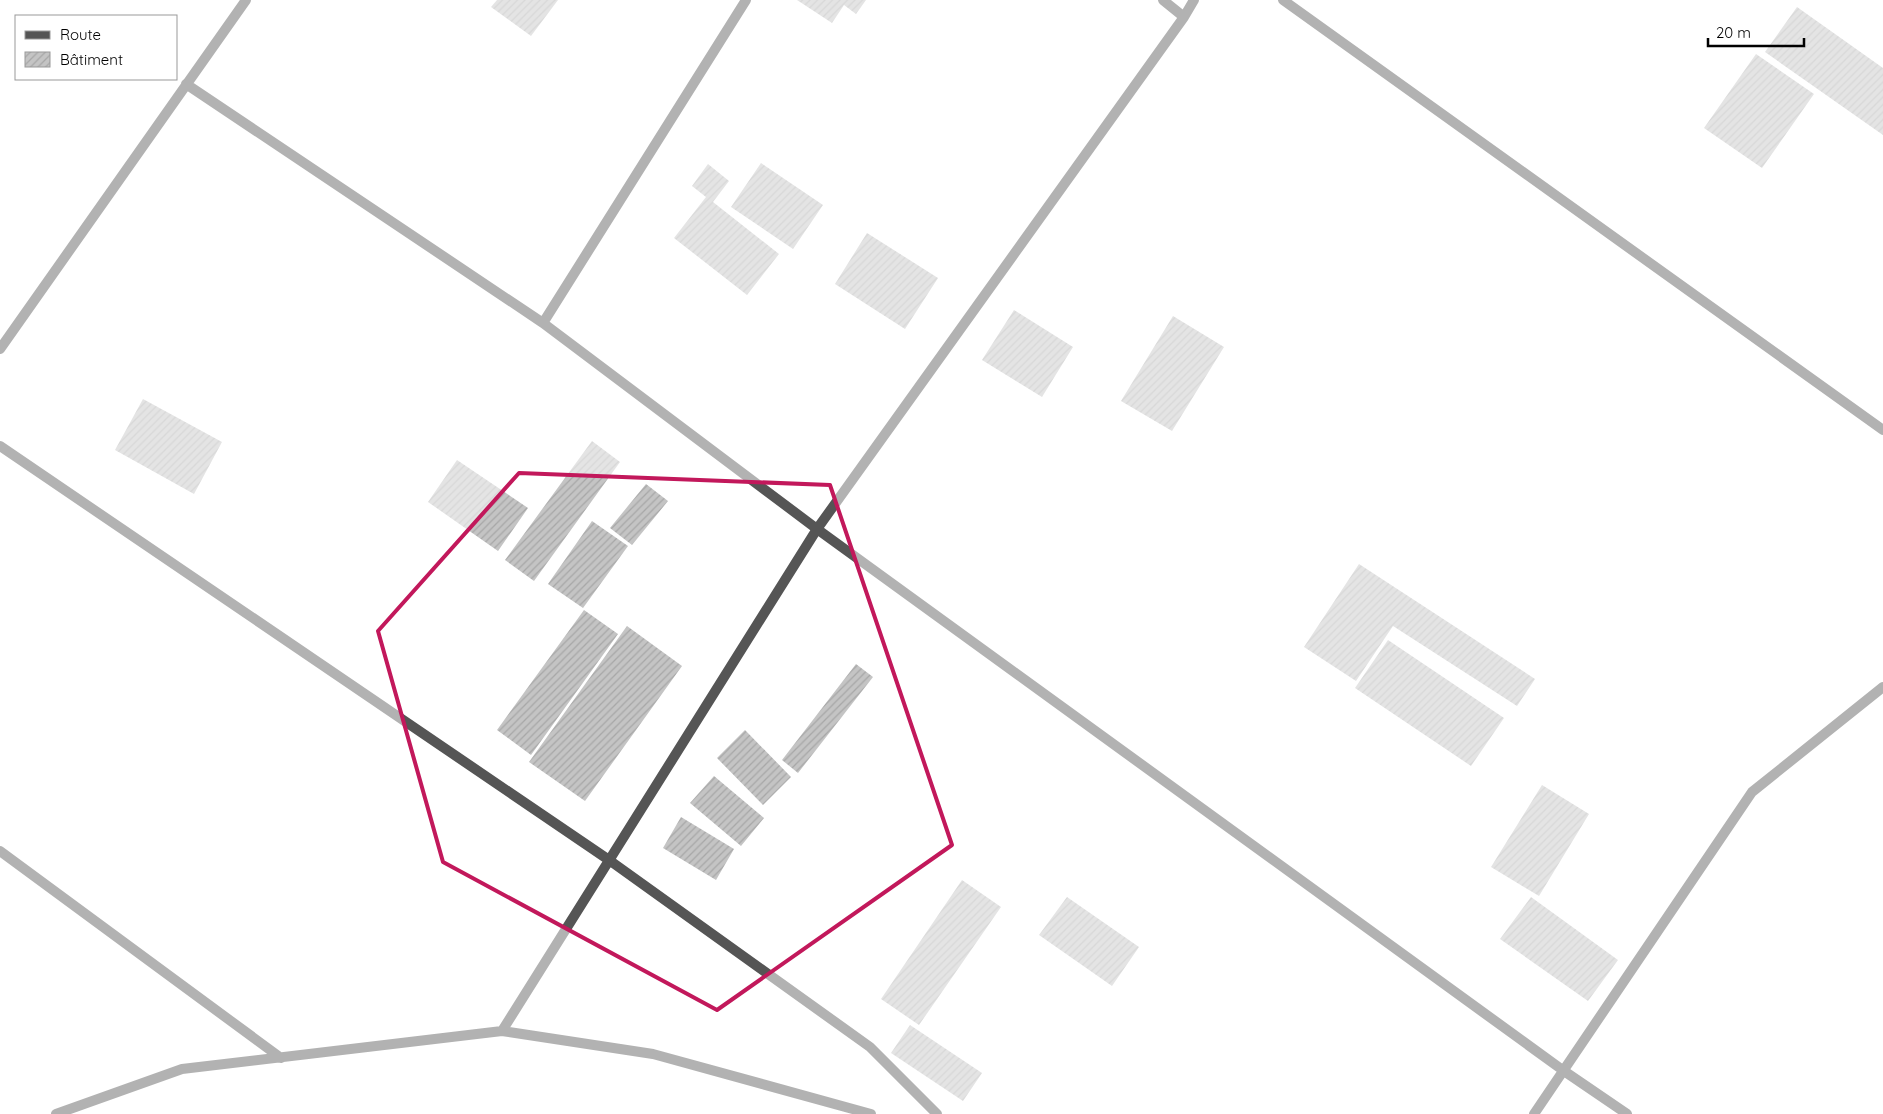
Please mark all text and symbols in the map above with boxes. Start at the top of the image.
legend [15,15,178,80]
scale bar [1708,15,1804,47]
text: 20 m [1716,23,1751,42]
text: Route [60,25,101,44]
text: Bâtiment [60,50,123,69]

